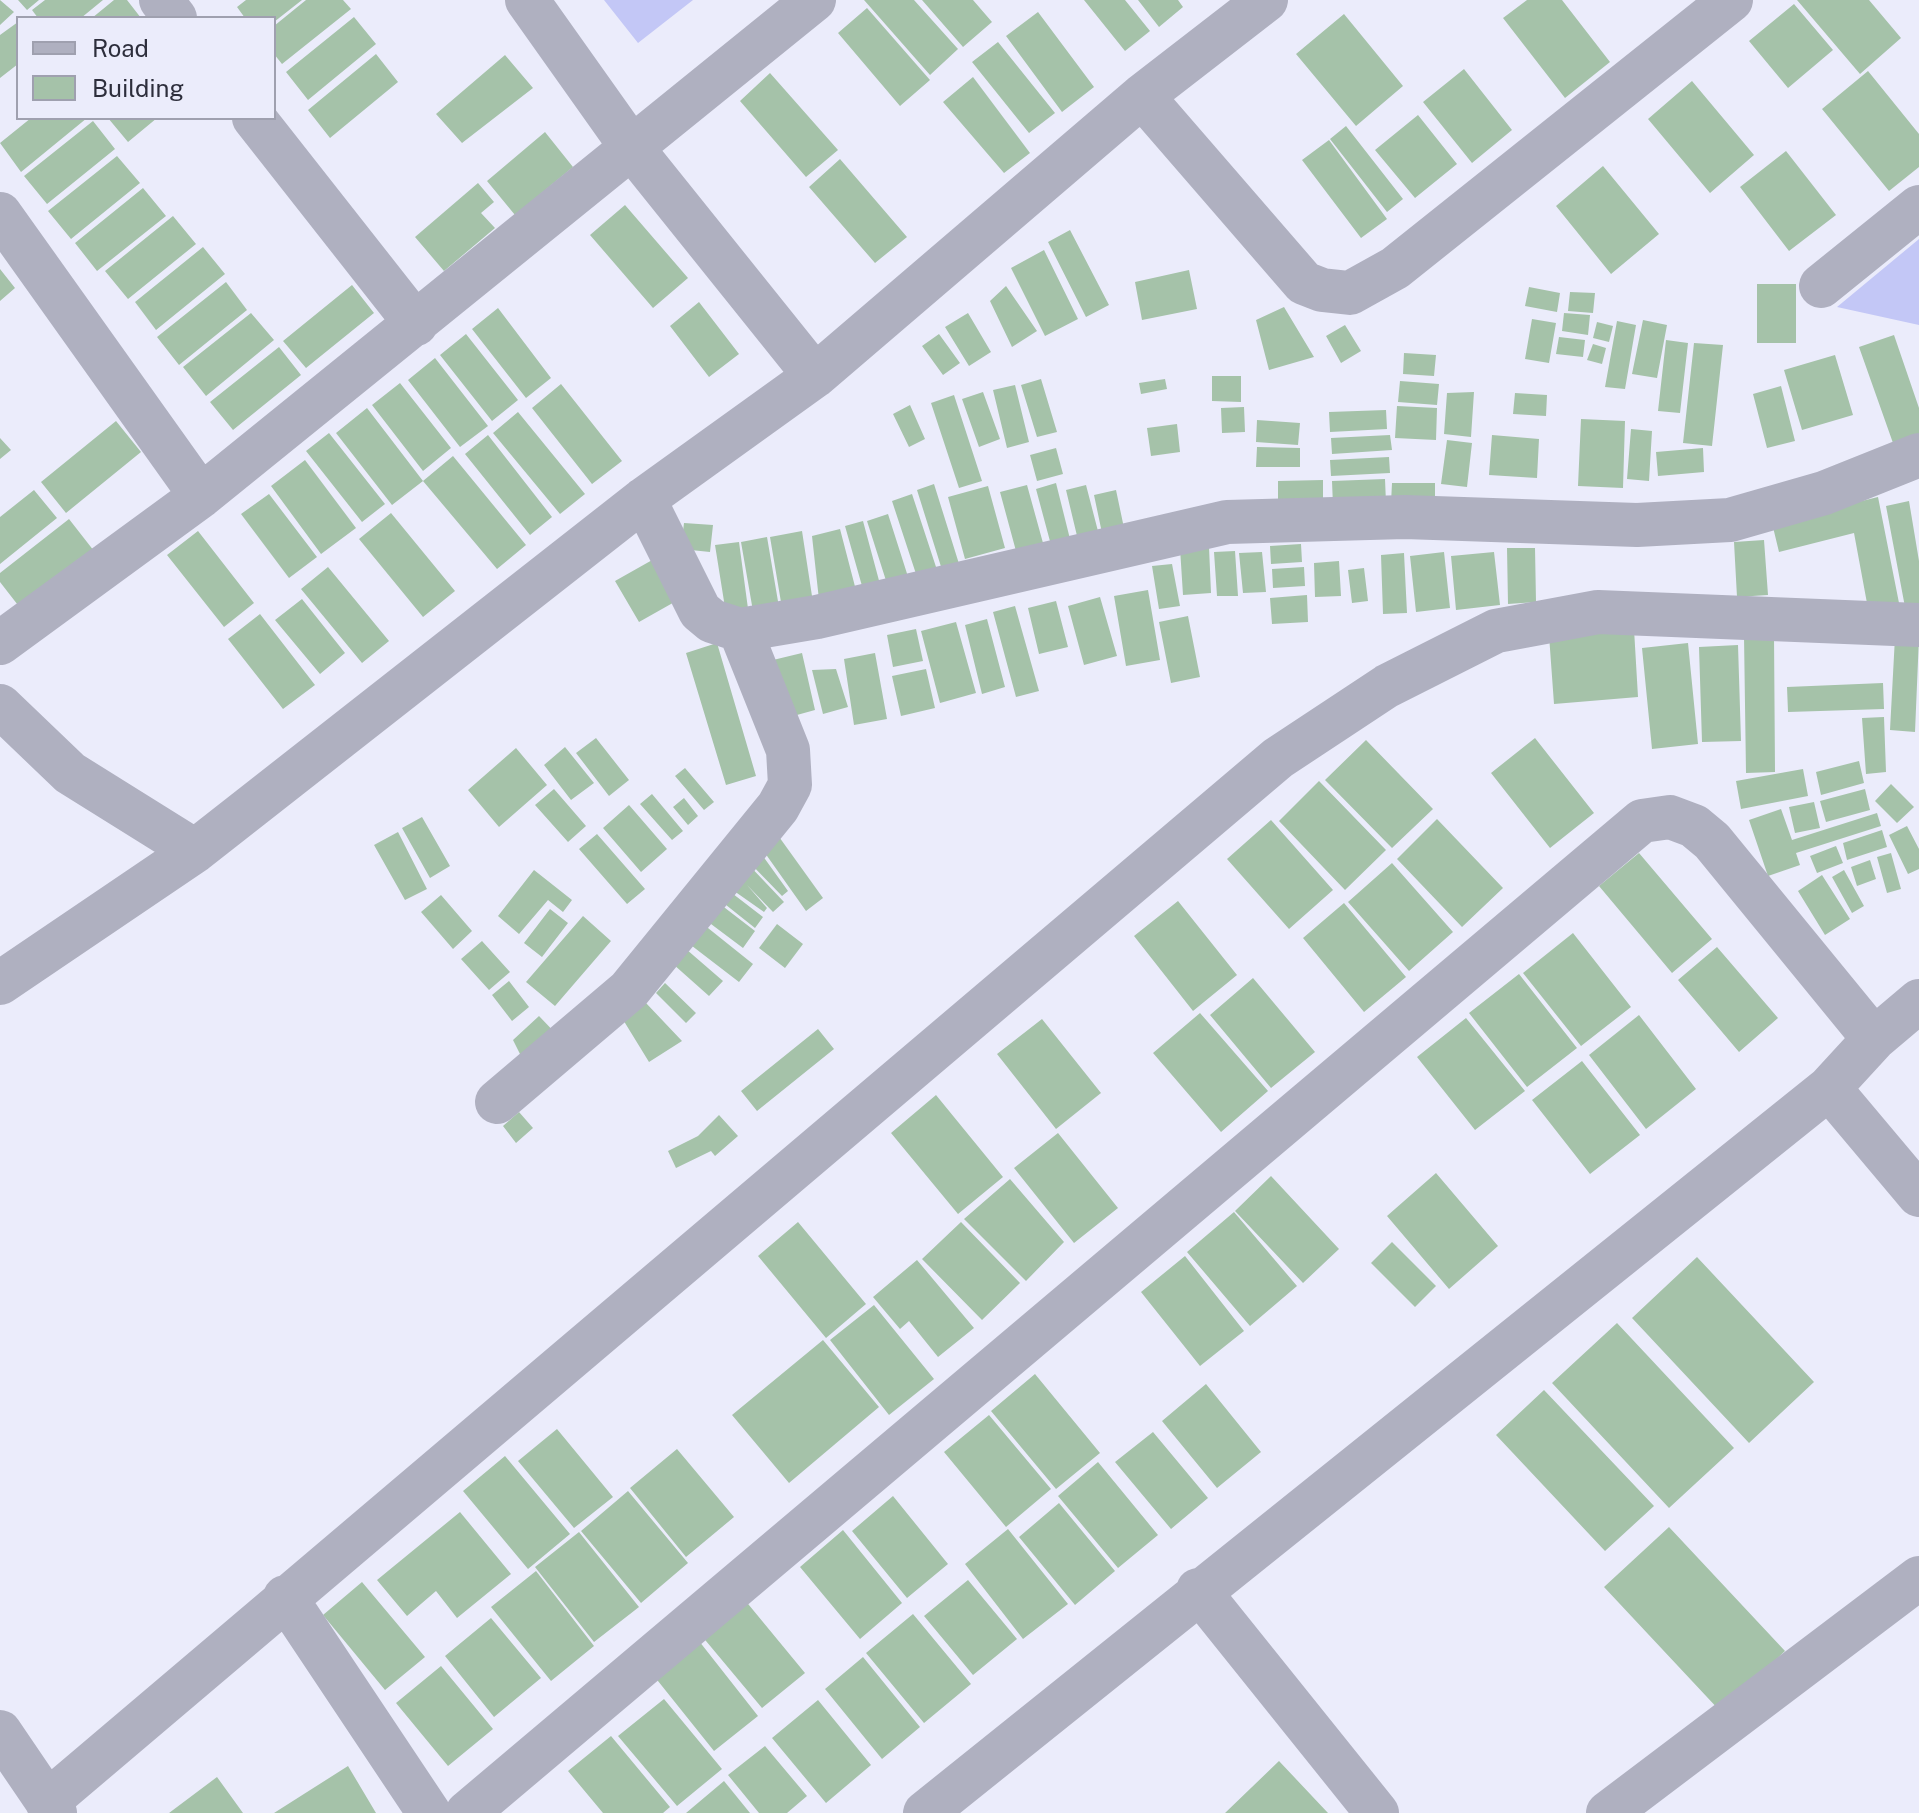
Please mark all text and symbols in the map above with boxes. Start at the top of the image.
legend [16,16,276,120]
text: Road [92,34,149,62]
text: Building [92,74,184,102]

